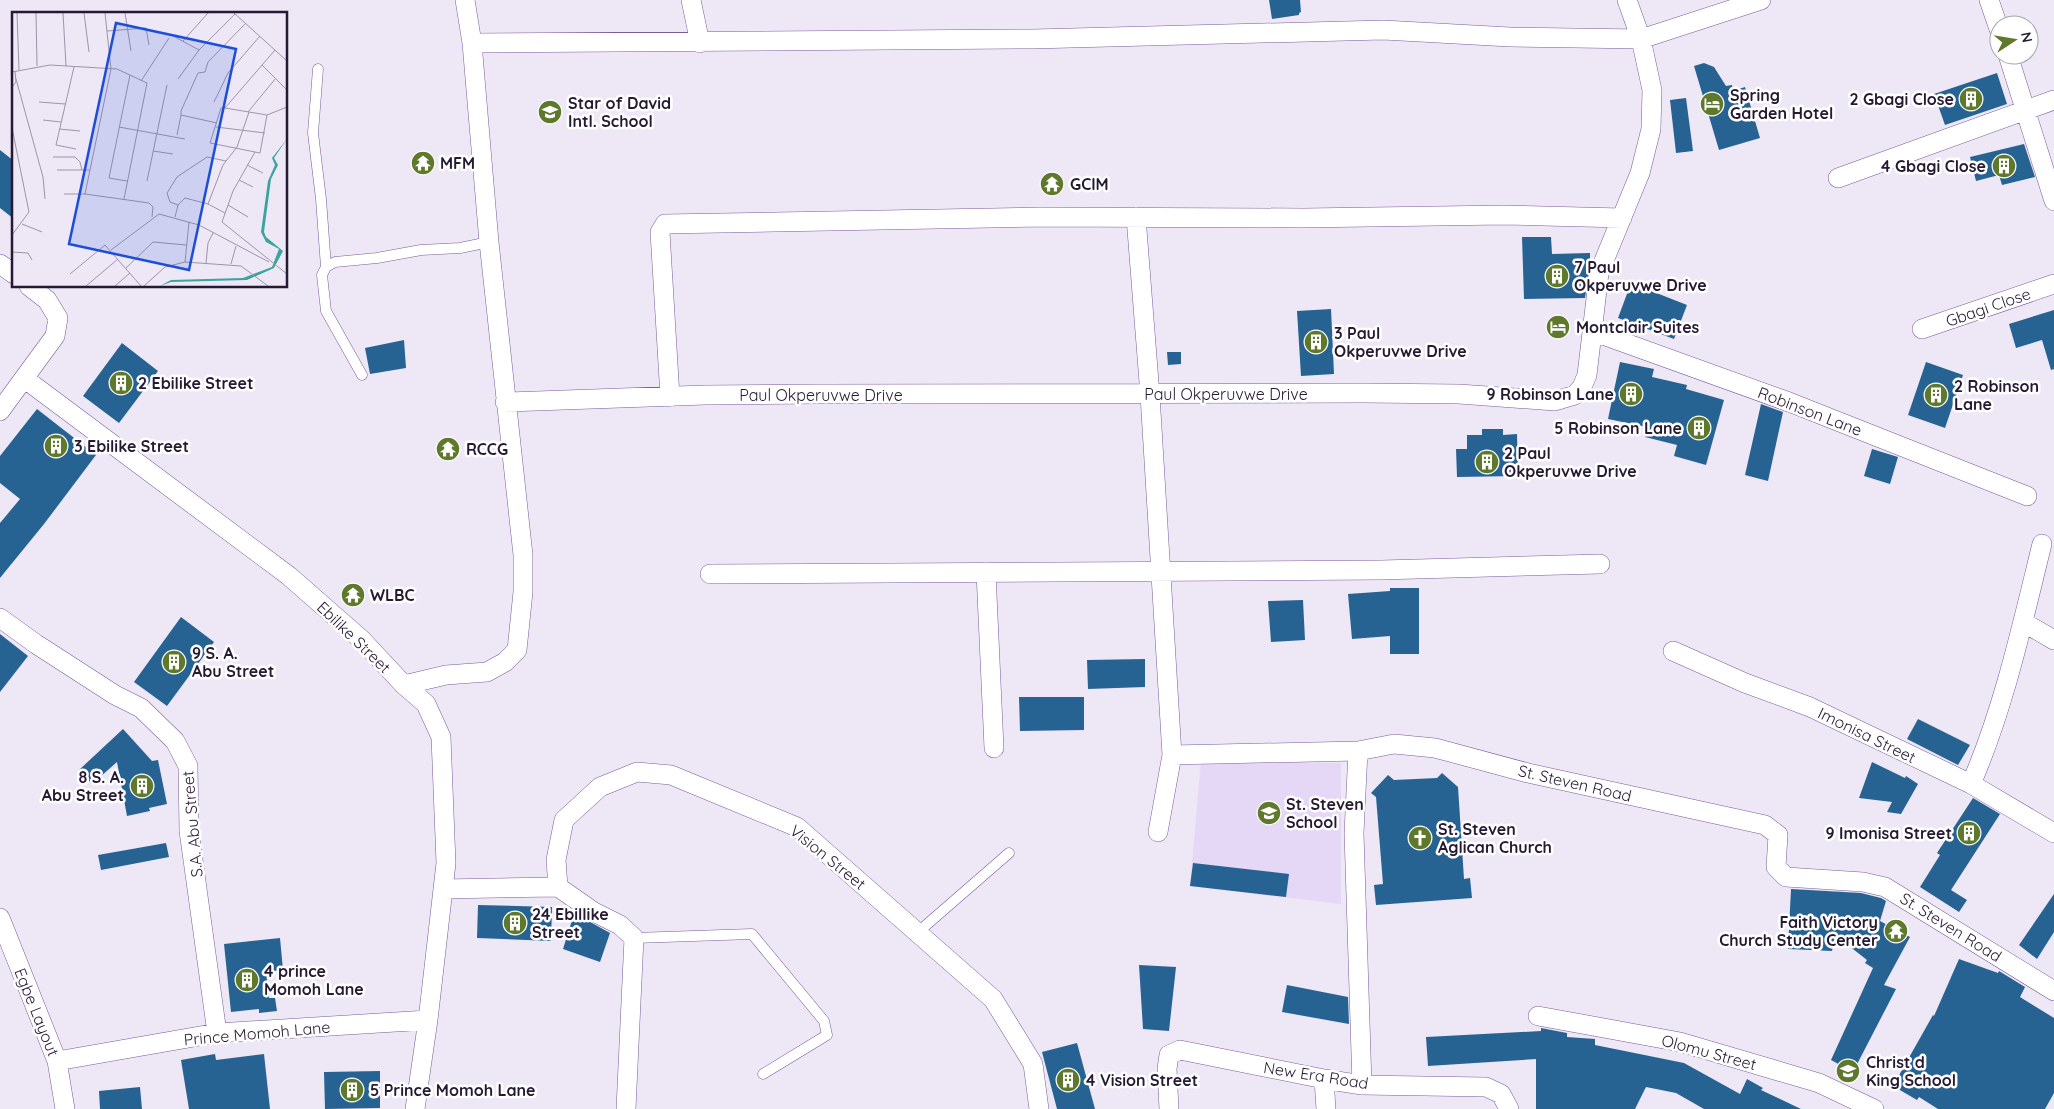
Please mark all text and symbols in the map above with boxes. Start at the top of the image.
inset map [12,12,288,288]
north arrow [1989,15,2039,65]
text: N [2017,30,2037,44]
place label: Spring Garden Hotel [1730,85,1833,123]
building icon: 2 Gbagi Close [1958,86,1984,112]
place label: 2 Gbagi Close [1849,89,1954,109]
hotel icon: Spring Garden Hotel [1699,91,1725,117]
place label: Star of David Intl. School [568,93,671,131]
school or university icon: Star of David Intl. School [537,99,563,125]
temple icon: MFM [410,150,436,176]
place label: MFM [440,153,475,173]
building icon: 4 Gbagi Close [1991,153,2017,179]
place label: 4 Gbagi Close [1881,156,1986,176]
temple icon: GCIM [1039,171,1065,197]
place label: GCIM [1070,174,1109,194]
place label: 7 Paul Okperuvwe Drive [1574,257,1707,295]
building icon: 7 Paul Okperuvwe Drive [1544,263,1570,289]
street label: Gbagi Close [1943,283,2033,331]
hotel icon: Montclair Suites [1545,314,1571,340]
place label: Montclair Suites [1576,317,1700,337]
place label: 3 Paul Okperuvwe Drive [1334,323,1467,361]
building icon: 3 Paul Okperuvwe Drive [1303,329,1329,355]
building icon: 2 Ebilike Street [108,370,134,396]
place label: 2 Ebilike Street [138,373,253,393]
place label: 2 Robinson Lane [1954,376,2039,414]
building icon: 9 Robinson Lane [1618,381,1644,407]
street label: Robinson Lane [1755,382,1865,440]
building icon: 2 Robinson Lane [1923,382,1949,408]
street label: Paul Okperuvwe Drive [1144,384,1308,404]
place label: 9 Robinson Lane [1486,384,1614,404]
street label: Paul Okperuvwe Drive [739,385,903,405]
building icon: 5 Robinson Lane [1686,415,1712,441]
place label: 5 Robinson Lane [1554,418,1682,438]
building icon: 3 Ebilike Street [43,433,69,459]
place label: 3 Ebilike Street [74,436,189,456]
temple icon: RCCG [435,436,461,462]
place label: RCCG [466,439,508,459]
place label: 2 Paul Okperuvwe Drive [1504,443,1637,481]
building icon: 2 Paul Okperuvwe Drive [1474,449,1500,475]
temple icon: WLBC [340,582,366,608]
place label: WLBC [370,585,415,605]
street label: Ebilike Street [313,597,395,677]
place label: 9 S. A. Abu Street [192,643,274,681]
building icon: 9 S. A. Abu Street [161,649,187,675]
street label: Imonisa Street [1815,703,1919,767]
street label: St. Steven Road [1516,760,1634,806]
place label: 8 S. A. Abu Street [42,767,124,805]
street label: S.A. Abu Street [177,770,207,878]
building icon: 8 S. A. Abu Street [129,773,155,799]
place label: St. Steven School [1286,794,1364,832]
school or university icon: St. Steven School [1256,800,1282,826]
place label: St. Steven Aglican Church [1438,819,1552,857]
street label: Vision Street [786,820,870,894]
building icon: 9 Imonisa Street [1956,820,1982,846]
place label: 9 Imonisa Street [1826,823,1952,843]
church icon: St. Steven Aglican Church [1407,825,1433,851]
street label: St. Steven Road [1897,888,2005,966]
place label: 24 Ebillike Street [532,904,609,942]
building icon: 24 Ebillike Street [502,910,528,936]
place label: Faith Victory Church Study Center [1719,912,1878,950]
temple icon: Faith Victory Church Study Center [1883,918,1909,944]
place label: 4 prince Momoh Lane [264,961,364,999]
street label: Egbe Layout [10,965,64,1059]
building icon: 4 prince Momoh Lane [234,967,260,993]
street label: Prince Momoh Lane [183,1017,331,1049]
street label: Olomu Street [1659,1030,1759,1074]
place label: Christ d King School [1866,1052,1956,1090]
street label: New Era Road [1262,1057,1370,1093]
school or university icon: Christ d King School [1835,1058,1861,1084]
building icon: 4 Vision Street [1055,1067,1081,1093]
place label: 4 Vision Street [1086,1070,1198,1090]
building icon: 5 Prince Momoh Lane [339,1077,365,1103]
place label: 5 Prince Momoh Lane [370,1080,536,1100]

